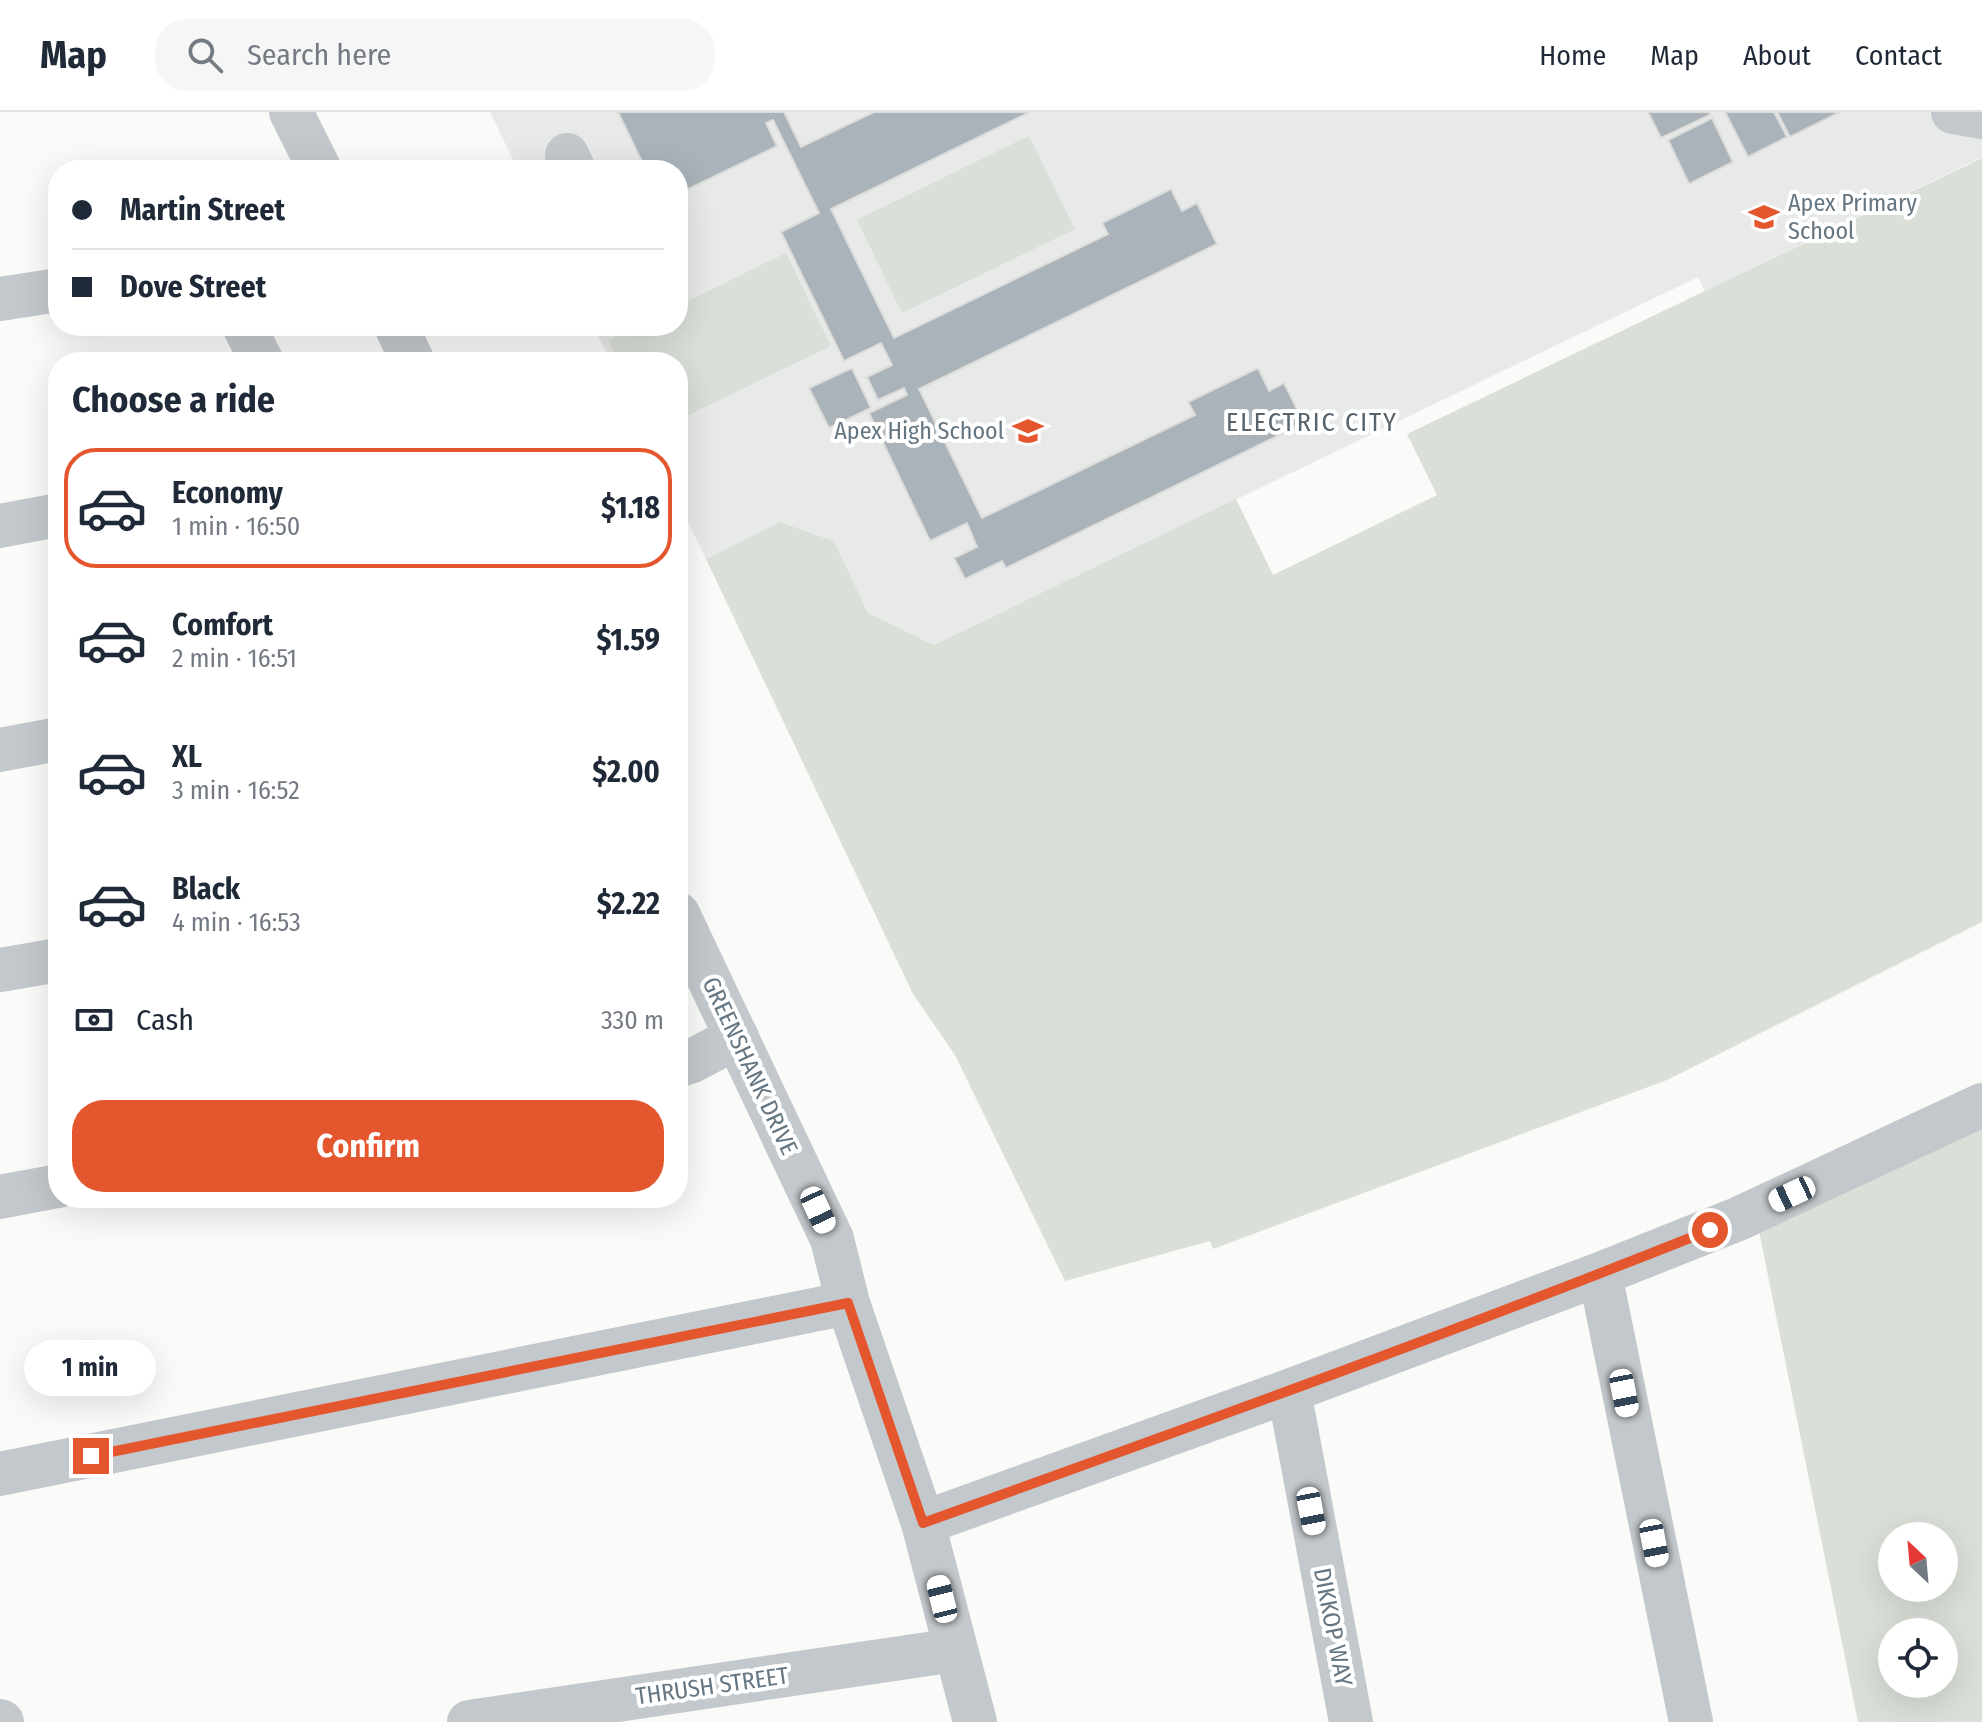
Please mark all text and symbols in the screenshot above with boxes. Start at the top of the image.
search box [155,19,715,91]
text: Map [40,32,107,78]
icon: search [183,33,227,77]
text: Search here [247,37,391,73]
text: Home [1539,39,1606,72]
text: Map [1650,39,1699,72]
text: About [1743,39,1811,72]
text: Contact [1855,39,1942,72]
place label: Apex Primary School [1788,189,1917,245]
text: Martin Street [120,192,285,228]
school or university icon: Apex Primary School [1747,200,1781,234]
text: Dove Street [120,269,266,305]
text: Choose a ride [72,378,275,422]
district label: ELECTRIC CITY [1226,407,1398,438]
school or university icon: Apex High School [1011,414,1045,448]
place label: Apex High School [834,417,1004,445]
icon: car [76,472,148,544]
text: Economy [172,475,283,511]
text: $1.18 [601,490,660,526]
text: 1 min · 16:50 [172,511,300,542]
icon: car [76,604,148,676]
text: Comfort [172,607,273,643]
text: $1.59 [596,622,660,658]
text: 2 min · 16:51 [172,643,297,674]
icon: car [76,736,148,808]
text: XL [172,739,202,775]
text: $2.00 [592,754,660,790]
text: 3 min · 16:52 [172,775,300,806]
icon: car [76,868,148,940]
text: Black [172,871,240,907]
text: $2.22 [597,886,660,922]
text: 4 min · 16:53 [172,907,301,938]
street label: GREENSHANK DRIVE [697,973,803,1159]
icon: cash [72,998,116,1042]
text: Cash [136,1002,194,1038]
text: 330 m [601,1005,664,1036]
button: Confirm [72,1100,664,1192]
car [1765,1173,1819,1215]
car [797,1183,839,1237]
route start [1692,1212,1728,1248]
callout: 1 min [25,1340,157,1396]
text: 1 min [62,1352,118,1383]
car [1608,1367,1640,1419]
route end [73,1438,109,1474]
car [1295,1485,1327,1537]
car [1638,1517,1670,1569]
north arrow [1878,1522,1958,1602]
map controls [1878,1522,1958,1698]
street label: DIKKOP WAY [1308,1565,1358,1689]
car [925,1573,959,1625]
button: locate [1878,1618,1958,1698]
street label: THRUSH STREET [634,1661,790,1711]

